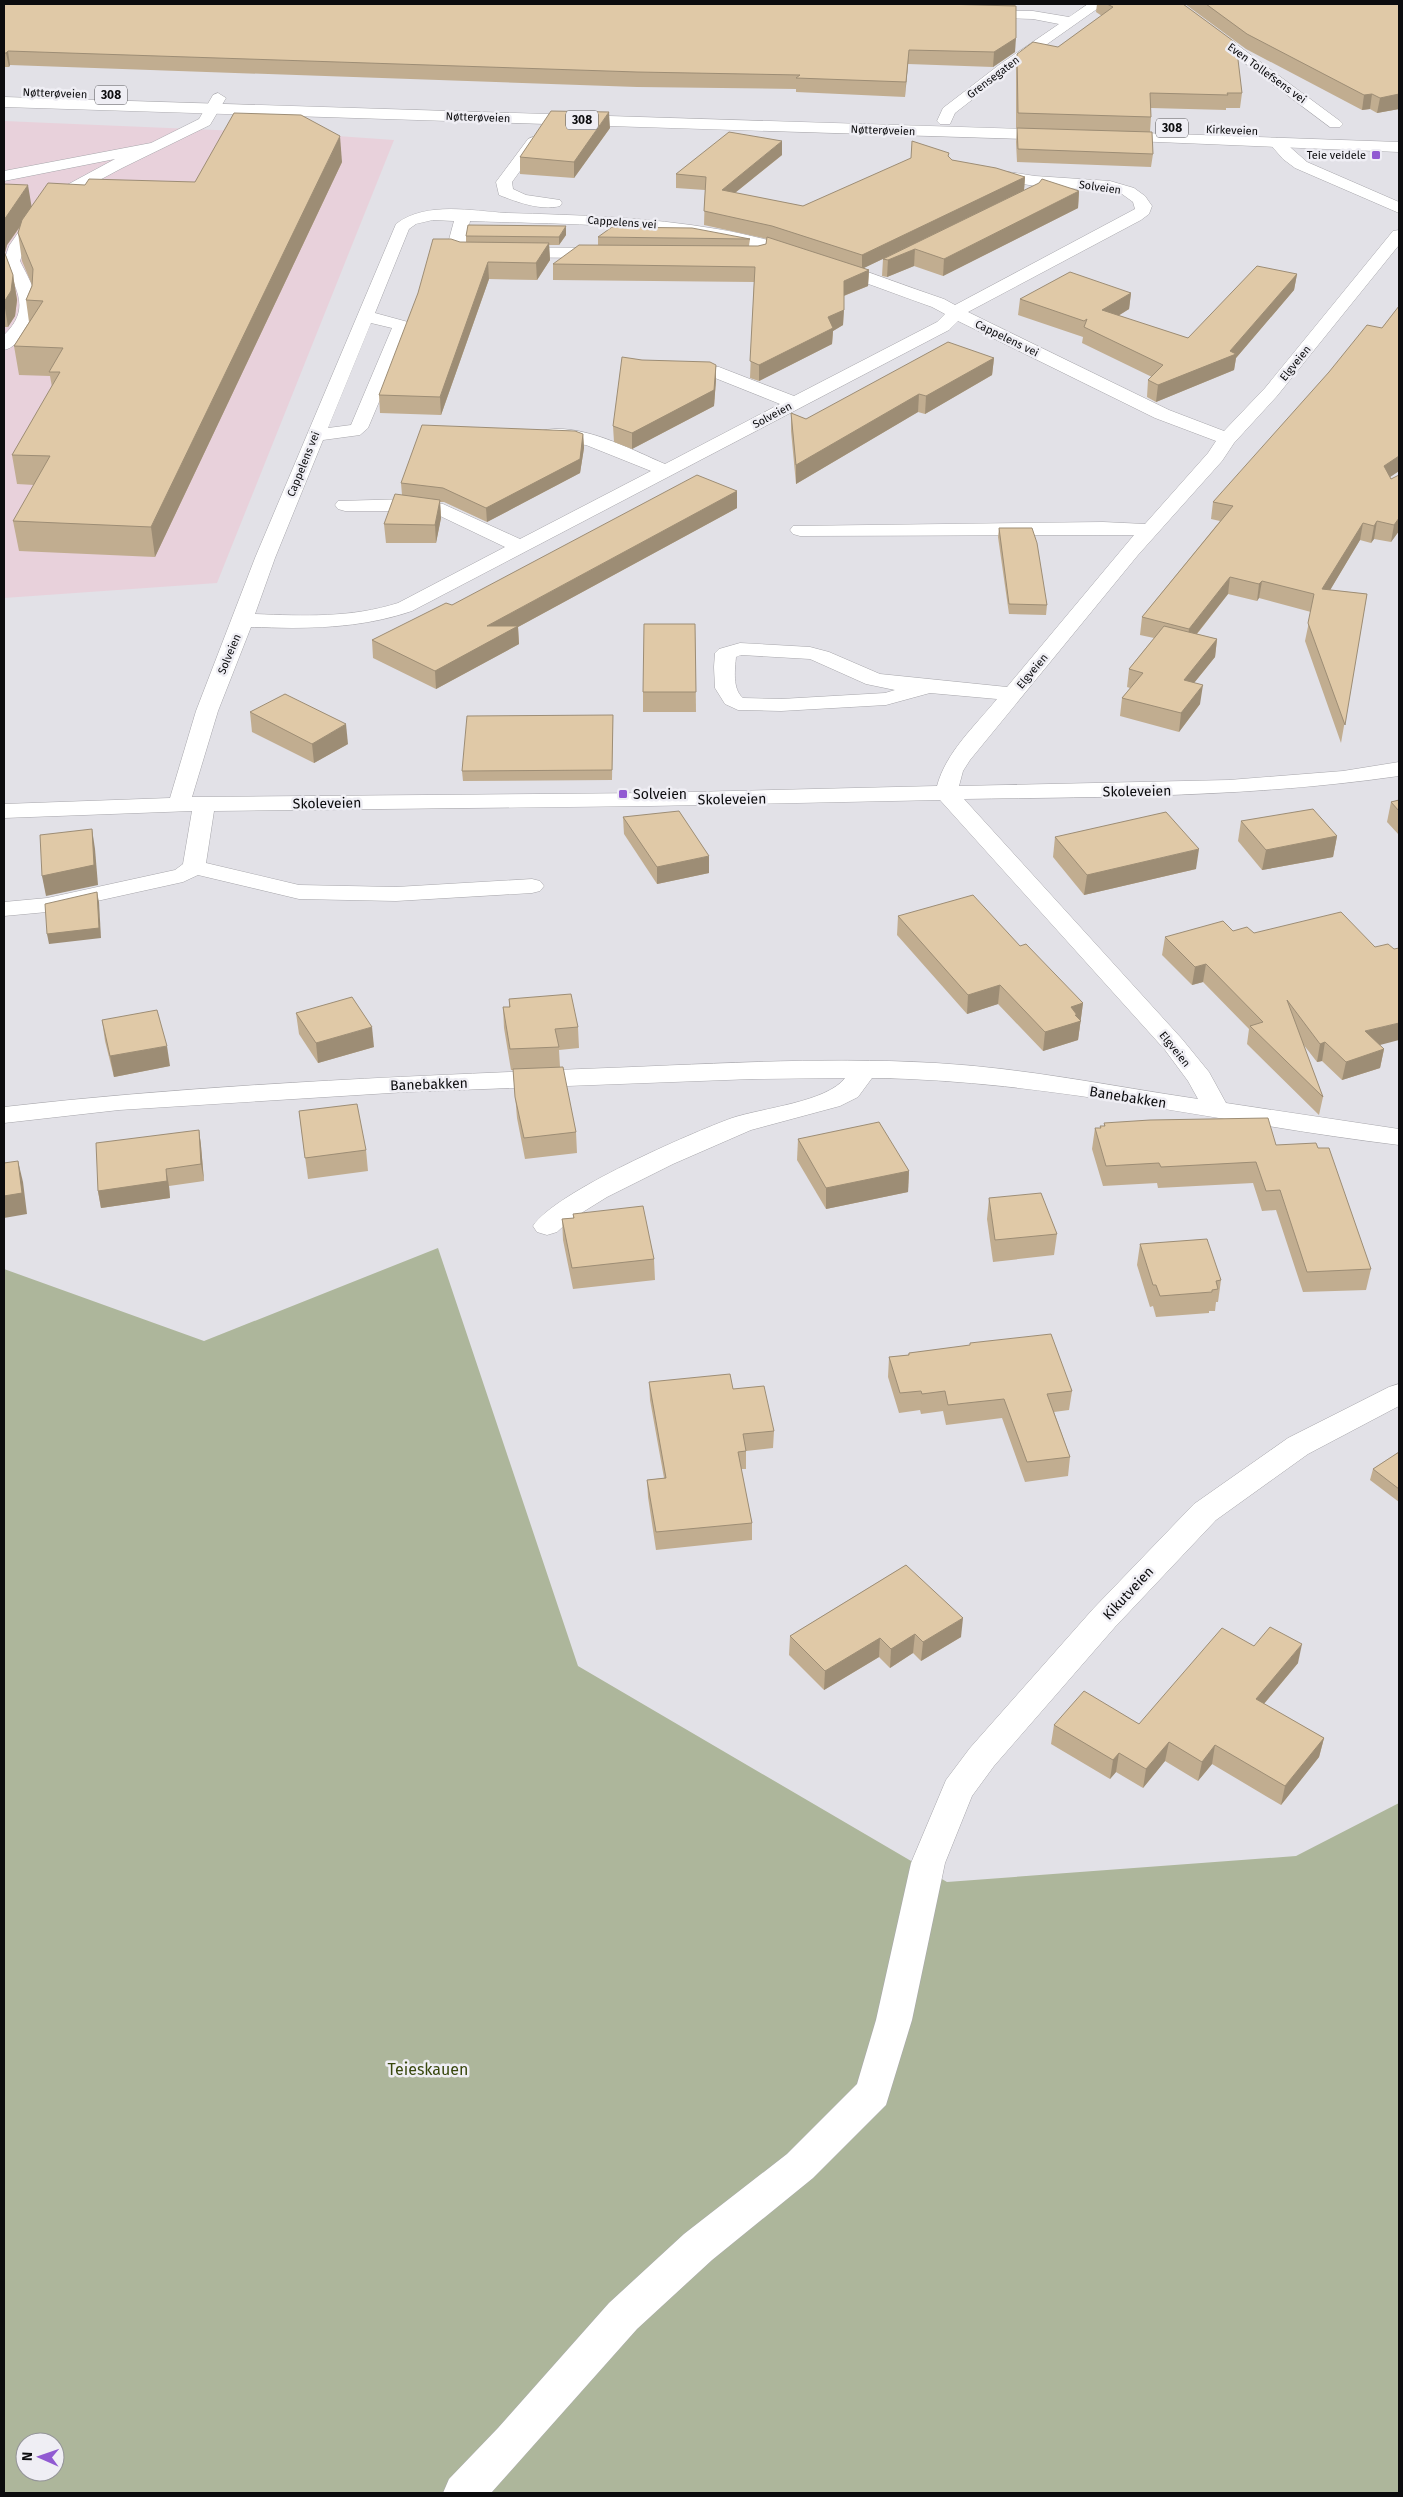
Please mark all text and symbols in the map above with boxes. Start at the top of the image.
street label: Even Tollefsens vei [1225,41,1309,106]
street label: Grensegaten [965,54,1022,101]
street label: Nøtterøveien [22,86,88,101]
road number: 308 [95,86,127,104]
street label: Nøtterøveien [445,110,511,125]
road number: 308 [566,110,598,130]
road number: 308 [1156,119,1188,138]
street label: Nøtterøveien [850,123,916,138]
street label: Kirkeveien [1206,123,1258,138]
place label: Teie veidele [1307,149,1366,162]
marker: Teie veidele [1370,149,1382,161]
street label: Solveien [1078,178,1122,197]
street label: Cappelens vei [587,214,657,231]
street label: Cappelens vei [973,317,1041,359]
street label: Elgveien [1277,343,1314,384]
street label: Solveien [750,400,794,431]
street label: Cappelens vei [284,430,322,499]
street label: Solveien [215,632,244,676]
street label: Elgveien [1014,651,1051,691]
street label: Skoleveien [1103,782,1172,801]
place label: Solveien [633,786,687,803]
marker: Solveien [617,788,629,800]
street label: Skoleveien [698,790,767,809]
street label: Skoleveien [293,794,362,813]
street label: Elgveien [1156,1029,1193,1070]
street label: Banebakken [390,1075,468,1094]
street label: Banebakken [1088,1083,1168,1112]
street label: Kikutveien [1099,1563,1157,1624]
park label: Teieskauen [388,2060,468,2079]
north arrow [15,2432,65,2482]
text: N [19,2452,36,2462]

